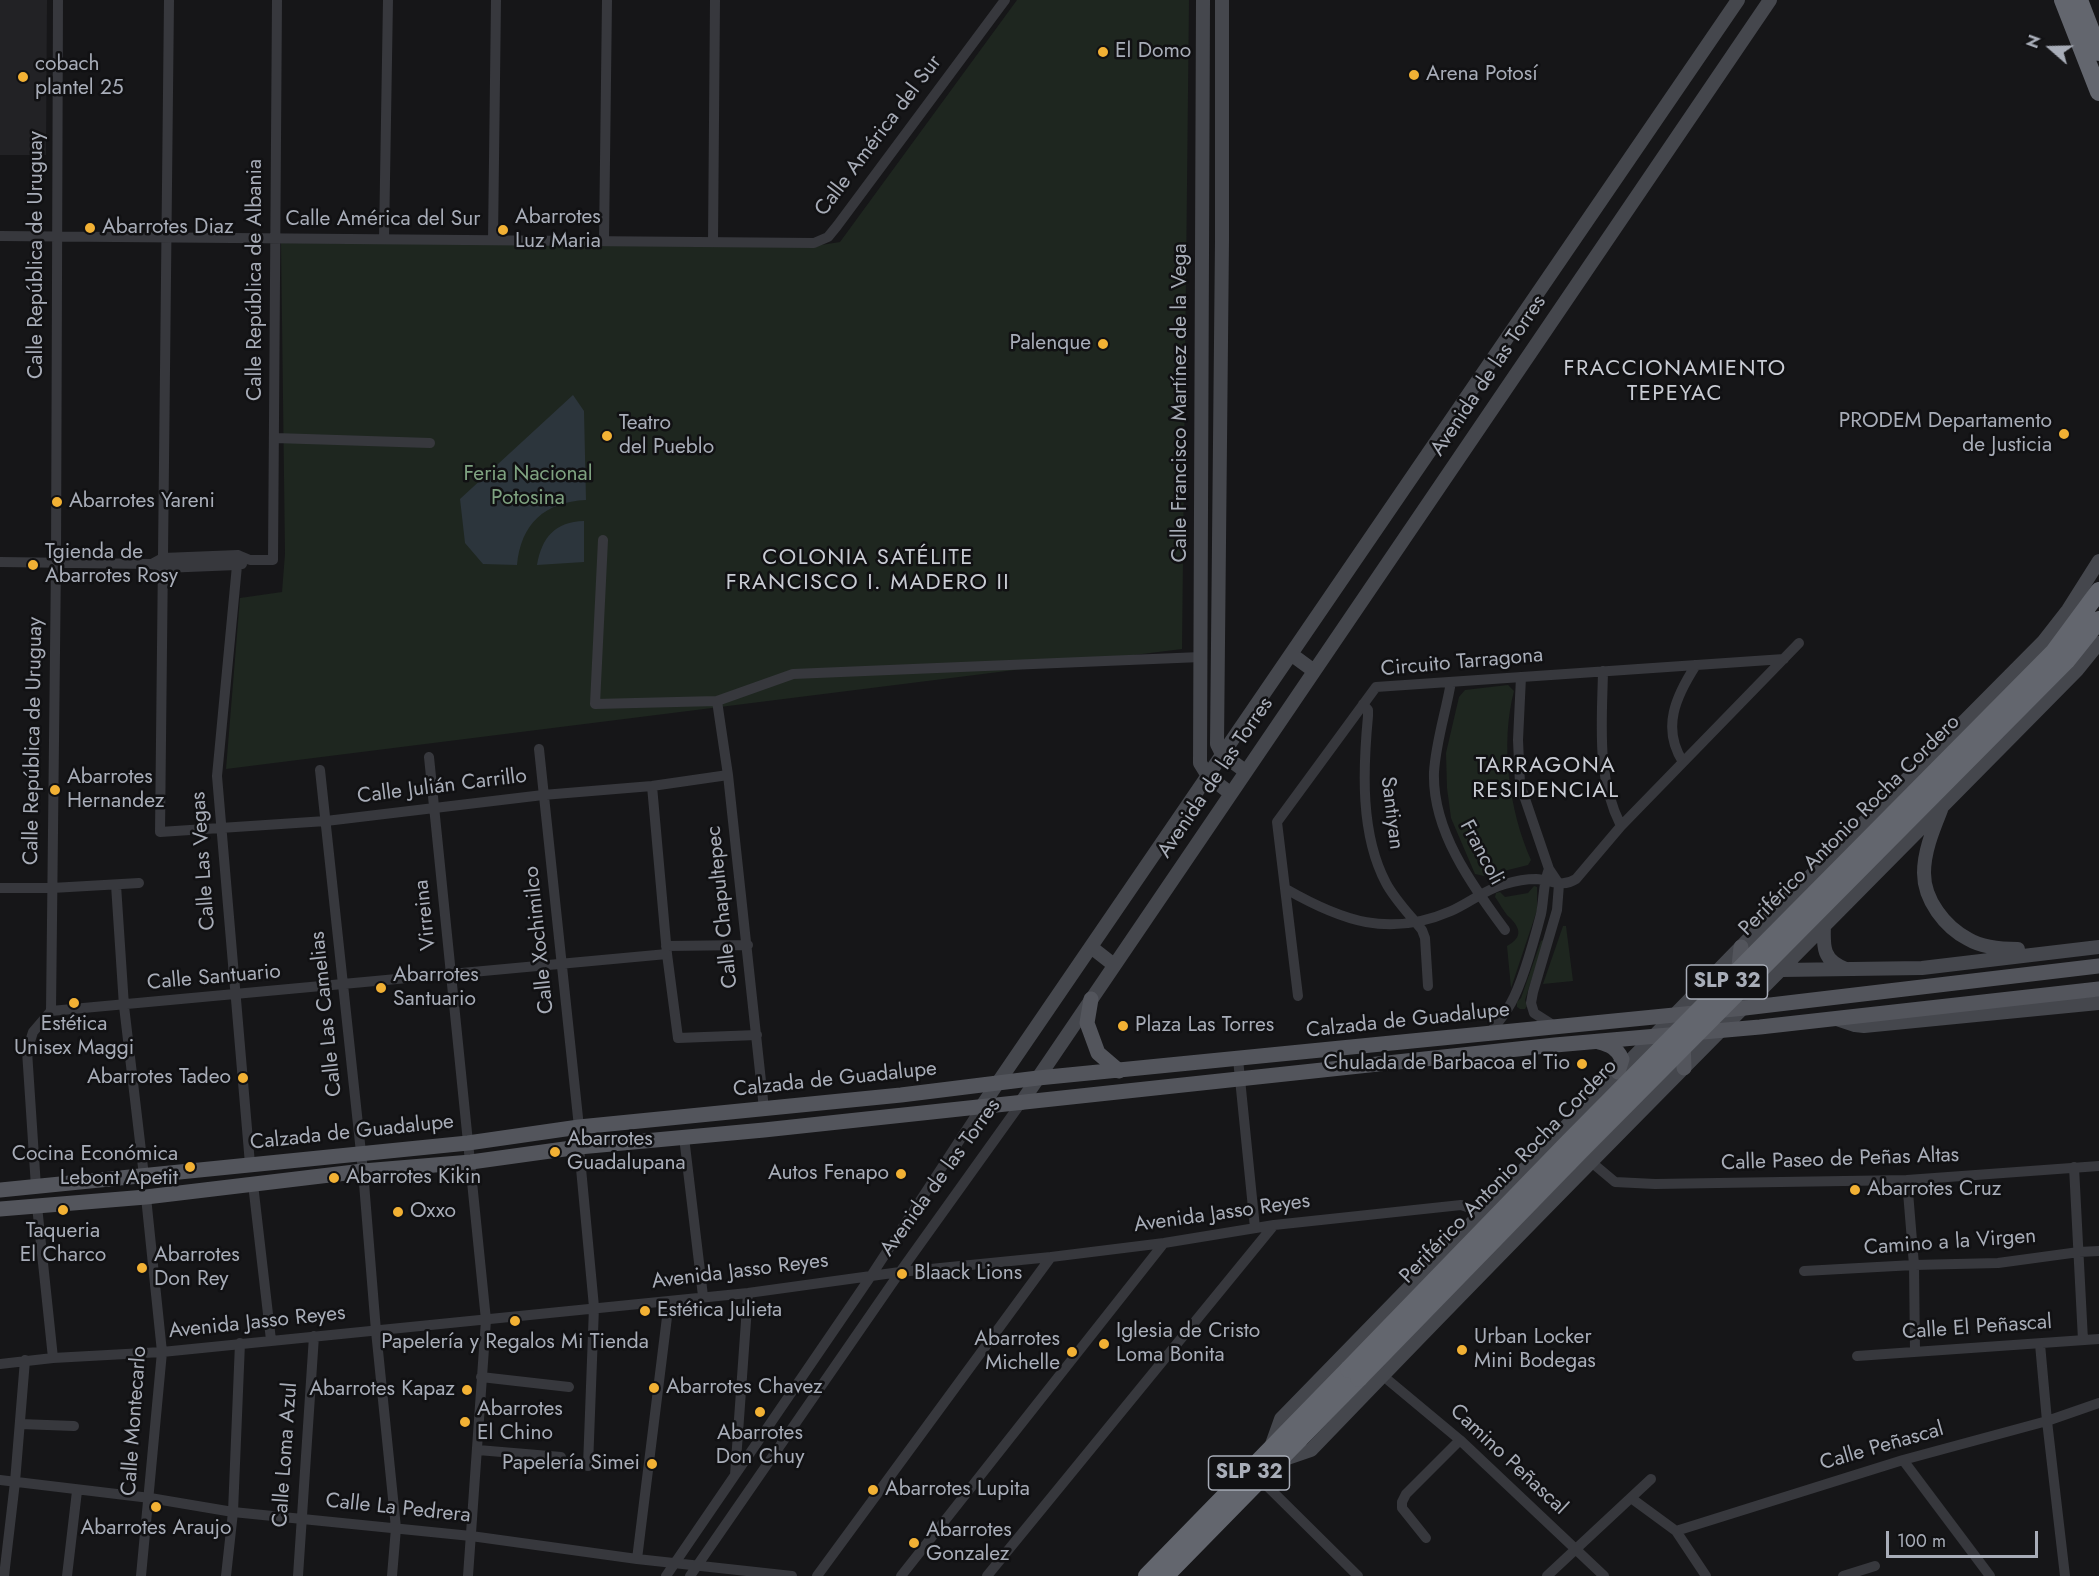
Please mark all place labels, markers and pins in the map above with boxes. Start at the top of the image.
place label: El Domo [1115,39,1191,65]
marker: El Domo [1096,45,1110,59]
place label: cobach plantel 25 [35,52,124,102]
place label: Arena Potosí [1426,62,1538,88]
marker: Arena Potosí [1407,68,1421,82]
marker: cobach plantel 25 [16,70,30,84]
place label: Abarrotes Luz Maria [515,205,601,255]
place label: Abarrotes Diaz [102,215,234,241]
marker: Abarrotes Diaz [83,221,97,235]
marker: Abarrotes Luz Maria [496,223,510,237]
place label: Palenque [1010,331,1091,357]
marker: Palenque [1096,337,1110,351]
place label: PRODEM Departamento de Justicia [1839,409,2052,459]
place label: Teatro del Pueblo [619,411,714,461]
marker: PRODEM Departamento de Justicia [2057,427,2071,441]
marker: Teatro del Pueblo [600,429,614,443]
place label: Abarrotes Yareni [69,489,215,515]
marker: Abarrotes Yareni [50,495,64,509]
place label: Tgienda de Abarrotes Rosy [45,540,178,590]
marker: Tgienda de Abarrotes Rosy [26,558,40,572]
place label: Abarrotes Hernandez [67,765,164,815]
marker: Abarrotes Hernandez [48,783,62,797]
place label: Abarrotes Santuario [393,963,479,1013]
marker: Abarrotes Santuario [374,981,388,995]
marker: Estética Unisex Maggi [67,996,81,1010]
place label: Estética Unisex Maggi [14,1012,134,1062]
place label: Plaza Las Torres [1135,1013,1274,1039]
marker: Plaza Las Torres [1116,1019,1130,1033]
place label: Chulada de Barbacoa el Tio [1324,1051,1570,1077]
marker: Chulada de Barbacoa el Tio [1575,1057,1589,1071]
place label: Abarrotes Tadeo [87,1065,231,1091]
marker: Abarrotes Tadeo [236,1071,250,1085]
place label: Abarrotes Guadalupana [567,1127,686,1177]
place label: Cocina Económica Lebont Apetit [12,1142,178,1192]
marker: Abarrotes Guadalupana [548,1145,562,1159]
marker: Cocina Económica Lebont Apetit [183,1160,197,1174]
place label: Autos Fenapo [768,1161,889,1187]
place label: Abarrotes Kikin [346,1165,481,1191]
marker: Autos Fenapo [894,1167,908,1181]
marker: Abarrotes Kikin [327,1171,341,1185]
place label: Abarrotes Cruz [1867,1177,2001,1203]
marker: Abarrotes Cruz [1848,1183,1862,1197]
place label: Oxxo [410,1199,456,1225]
marker: Taqueria El Charco [56,1203,70,1217]
marker: Oxxo [391,1205,405,1219]
place label: Taqueria El Charco [20,1219,106,1269]
place label: Abarrotes Don Rey [154,1243,240,1293]
marker: Abarrotes Don Rey [135,1261,149,1275]
place label: Blaack Lions [914,1261,1022,1287]
marker: Blaack Lions [895,1267,909,1281]
place label: Estética Julieta [657,1298,782,1324]
marker: Estética Julieta [638,1304,652,1318]
marker: Papelería y Regalos Mi Tienda [508,1314,522,1328]
place label: Iglesia de Cristo Loma Bonita [1116,1319,1260,1369]
place label: Urban Locker Mini Bodegas [1474,1325,1596,1375]
place label: Abarrotes Michelle [974,1327,1060,1377]
place label: Papelería y Regalos Mi Tienda [381,1330,649,1356]
marker: Iglesia de Cristo Loma Bonita [1097,1337,1111,1351]
marker: Urban Locker Mini Bodegas [1455,1343,1469,1357]
marker: Abarrotes Michelle [1065,1345,1079,1359]
place label: Abarrotes Chavez [666,1375,823,1401]
place label: Abarrotes Kapaz [309,1377,455,1403]
marker: Abarrotes Chavez [647,1381,661,1395]
marker: Abarrotes Kapaz [460,1383,474,1397]
place label: Abarrotes El Chino [477,1397,563,1447]
marker: Abarrotes Don Chuy [753,1405,767,1419]
marker: Abarrotes El Chino [458,1415,472,1429]
place label: Abarrotes Don Chuy [716,1421,804,1471]
place label: Papelería Simei [502,1451,640,1477]
marker: Papelería Simei [645,1457,659,1471]
place label: Abarrotes Lupita [885,1477,1030,1503]
marker: Abarrotes Lupita [866,1483,880,1497]
marker: Abarrotes Araujo [149,1500,163,1514]
place label: Abarrotes Araujo [80,1516,232,1542]
place label: Abarrotes Gonzalez [926,1518,1012,1568]
marker: Abarrotes Gonzalez [907,1536,921,1550]

